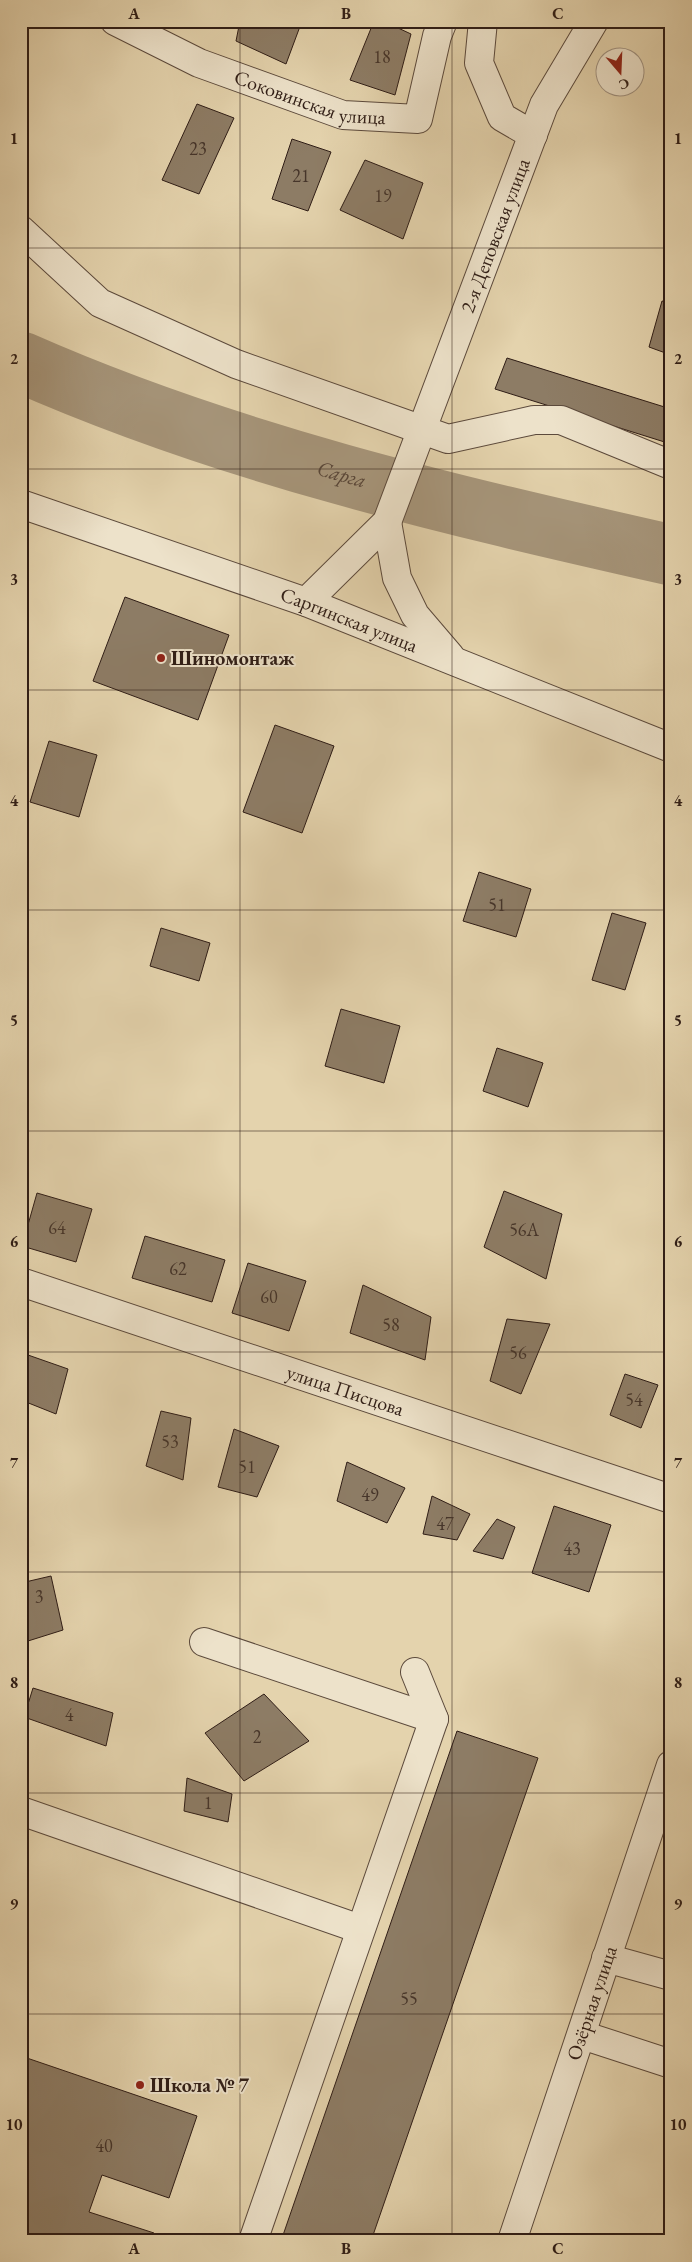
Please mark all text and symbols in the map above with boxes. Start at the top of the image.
text: A [127,3,140,24]
text: B [341,3,351,24]
text: C [552,3,564,24]
house number: 18 [373,45,391,68]
north arrow [594,48,644,98]
street label: Соковинская улица [231,64,386,130]
text: С [617,74,632,94]
text: 1 [10,128,18,149]
text: 1 [674,128,682,149]
house number: 23 [189,137,207,160]
street label: 2-я Деповская улица [454,155,536,316]
house number: 21 [292,164,310,187]
house number: 19 [374,184,392,207]
text: 2 [10,348,19,369]
text: 2 [674,348,683,369]
water label: Сарга [314,454,369,494]
text: 3 [10,569,18,590]
text: 3 [674,569,682,590]
street label: Саргинская улица [277,581,422,658]
place label: Шиномонтаж [171,645,294,671]
marker: Шиномонтаж [155,652,167,664]
text: 4 [10,790,19,811]
text: 4 [674,790,683,811]
house number: 51 [488,893,506,916]
text: 5 [10,1010,18,1031]
text: 5 [674,1010,682,1031]
house number: 64 [48,1216,66,1239]
house number: 56А [509,1218,539,1241]
text: 6 [10,1231,19,1252]
text: 6 [674,1231,683,1252]
house number: 62 [169,1257,187,1280]
house number: 60 [260,1285,278,1308]
house number: 58 [382,1313,400,1336]
house number: 56 [509,1341,527,1364]
street label: улица Писцова [283,1359,408,1422]
house number: 54 [625,1388,643,1411]
house number: 53 [161,1430,179,1453]
text: 7 [10,1452,19,1473]
text: 7 [674,1452,683,1473]
house number: 51 [238,1455,256,1478]
house number: 49 [361,1483,379,1506]
house number: 47 [436,1512,454,1535]
house number: 43 [563,1537,581,1560]
house number: 3 [35,1585,43,1608]
text: 8 [10,1672,18,1693]
text: 8 [674,1672,682,1693]
house number: 4 [65,1703,74,1726]
house number: 2 [253,1725,262,1748]
house number: 1 [204,1791,212,1814]
text: 9 [10,1893,19,1914]
text: 9 [674,1893,683,1914]
street label: Озёрная улица [560,1942,623,2064]
house number: 55 [400,1987,418,2010]
place label: Школа № 7 [150,2072,250,2098]
marker: Школа № 7 [134,2079,146,2091]
text: 10 [6,2114,23,2135]
text: 10 [670,2114,687,2135]
house number: 40 [95,2134,113,2157]
text: A [127,2238,140,2259]
text: B [341,2238,351,2259]
text: C [552,2238,564,2259]

